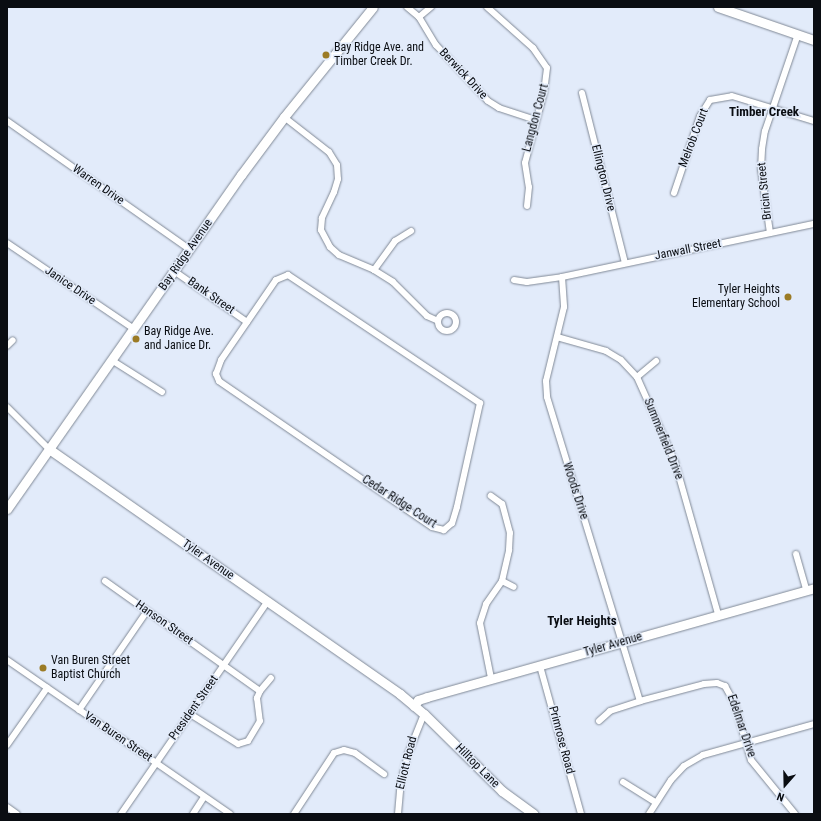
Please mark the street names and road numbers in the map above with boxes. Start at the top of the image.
street label: Berwick Drive [436,46,490,102]
street label: Langdon Court [520,82,552,154]
street label: Melrob Court [676,107,712,169]
street label: Ellington Drive [588,143,618,213]
street label: Bricin Street [755,161,775,221]
street label: Warren Drive [69,162,127,208]
street label: Bay Ridge Avenue [156,217,216,293]
street label: Janwall Street [654,237,722,263]
street label: Janice Drive [42,264,98,308]
street label: Bank Street [185,275,237,317]
street label: Summerfield Drive [640,396,686,482]
street label: Woods Drive [559,461,591,521]
street label: Cedar Ridge Court [359,473,439,531]
street label: Tyler Avenue [179,537,237,583]
street label: Hanson Street [132,598,196,648]
street label: Tyler Avenue [582,630,644,660]
street label: President Street [166,673,222,743]
street label: Edelmar Drive [724,693,758,759]
street label: Primrose Road [545,705,577,775]
street label: Van Buren Street [81,709,155,765]
street label: Elliott Road [393,735,421,791]
street label: Hilltop Lane [452,741,502,791]

